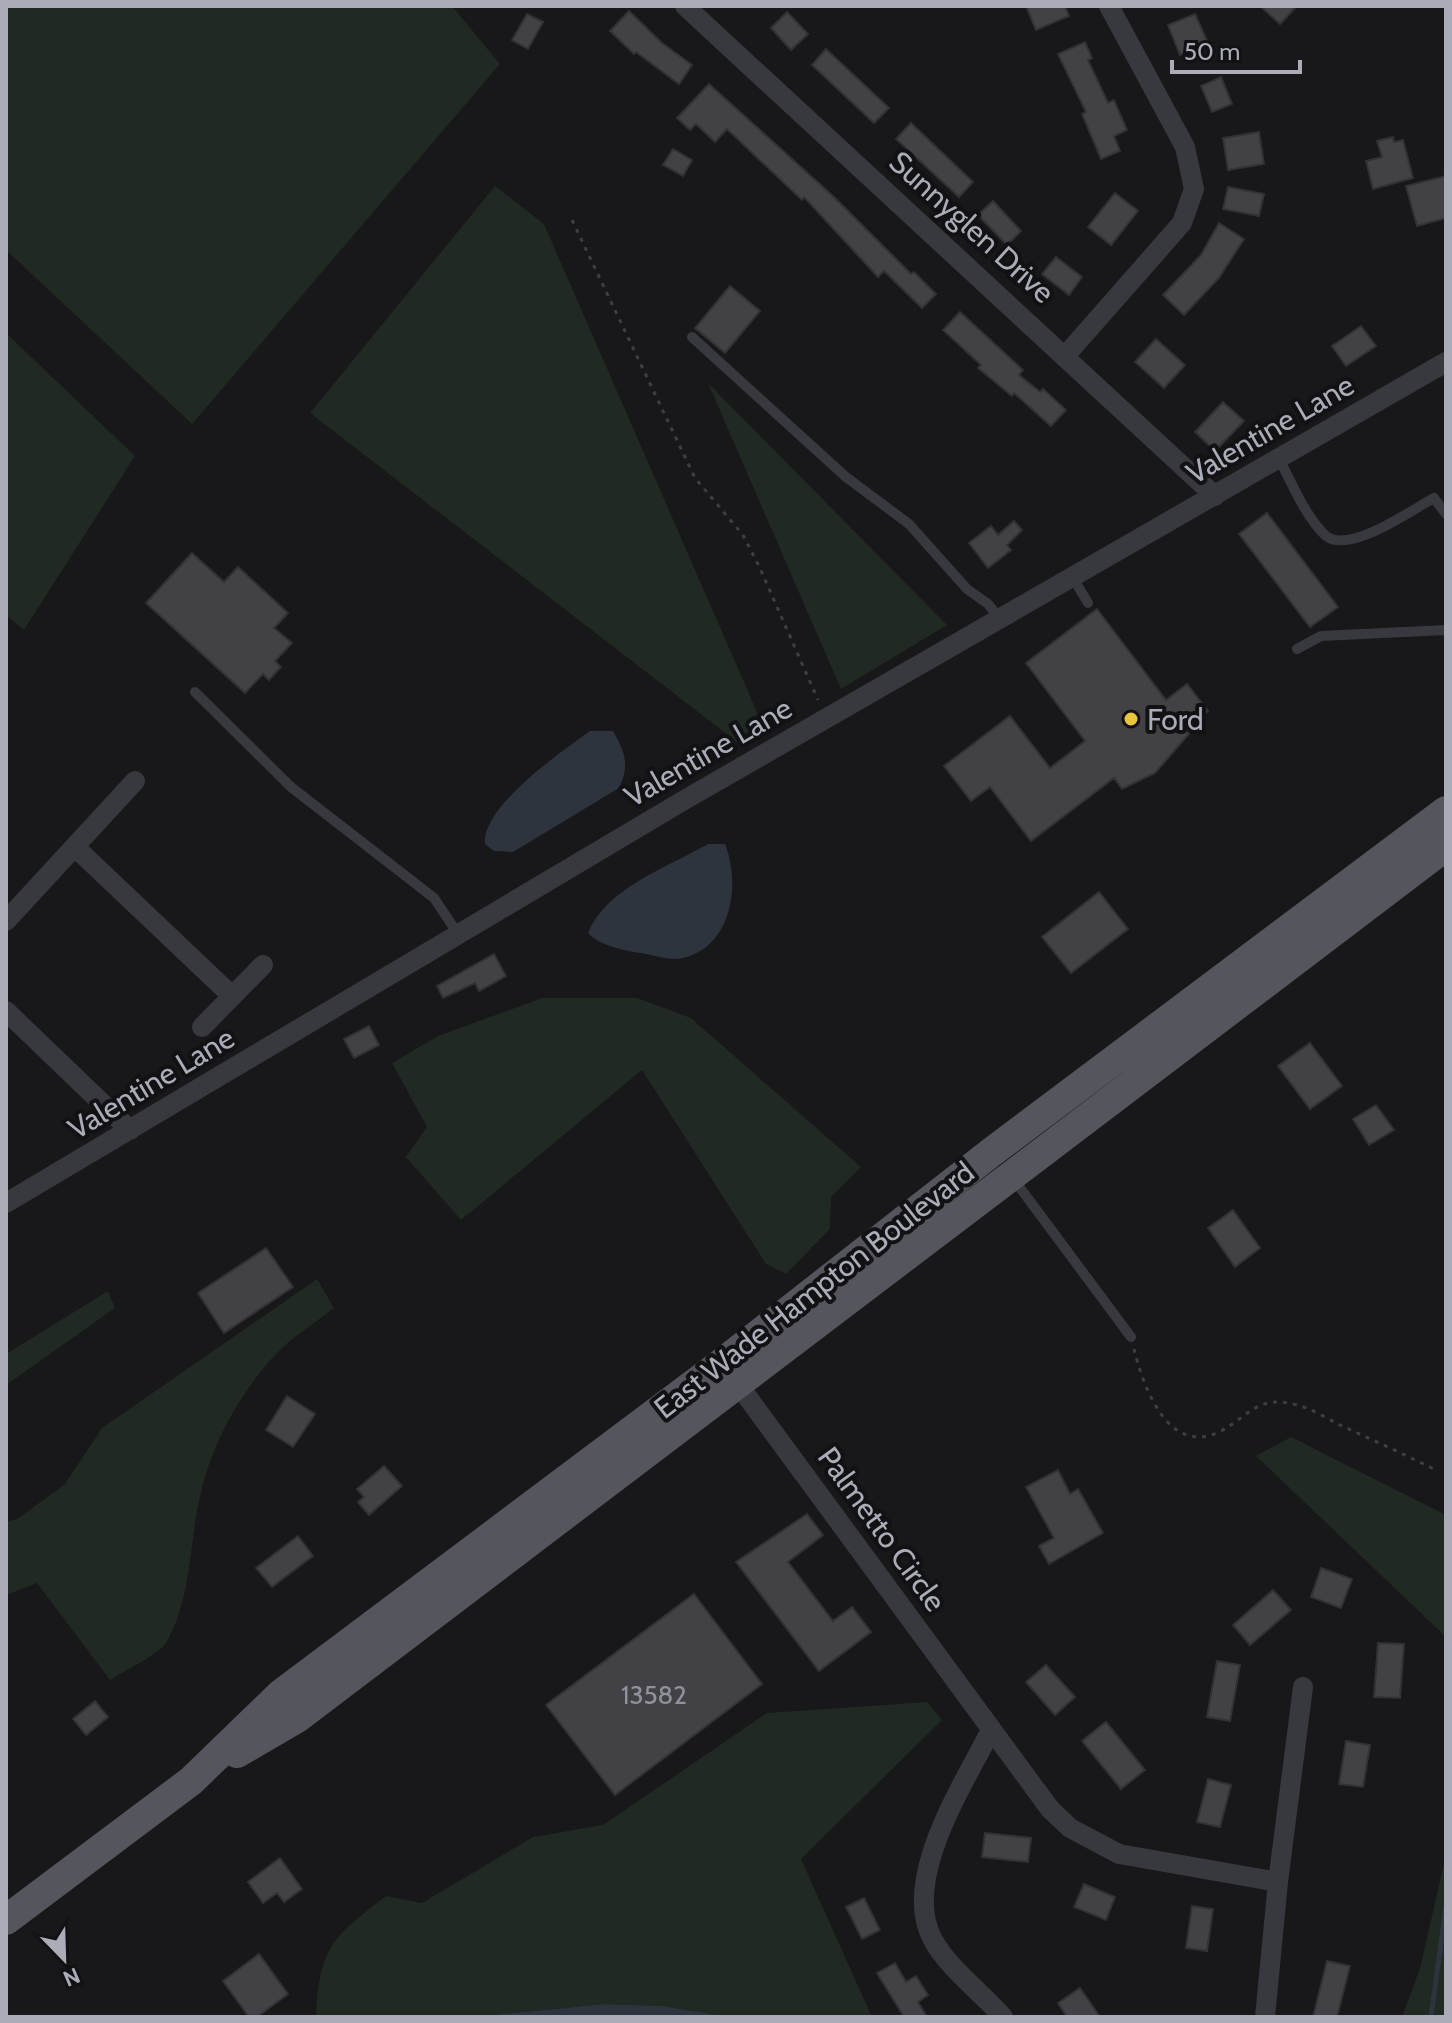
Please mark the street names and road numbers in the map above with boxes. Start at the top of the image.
street label: Sunnyglen Drive [882,143,1062,311]
street label: Valentine Lane [1180,366,1360,492]
street label: Valentine Lane [618,689,798,815]
street label: Valentine Lane [61,1019,241,1147]
street label: East Wade Hampton Boulevard [647,1154,981,1426]
street label: Palmetto Circle [810,1440,954,1618]

